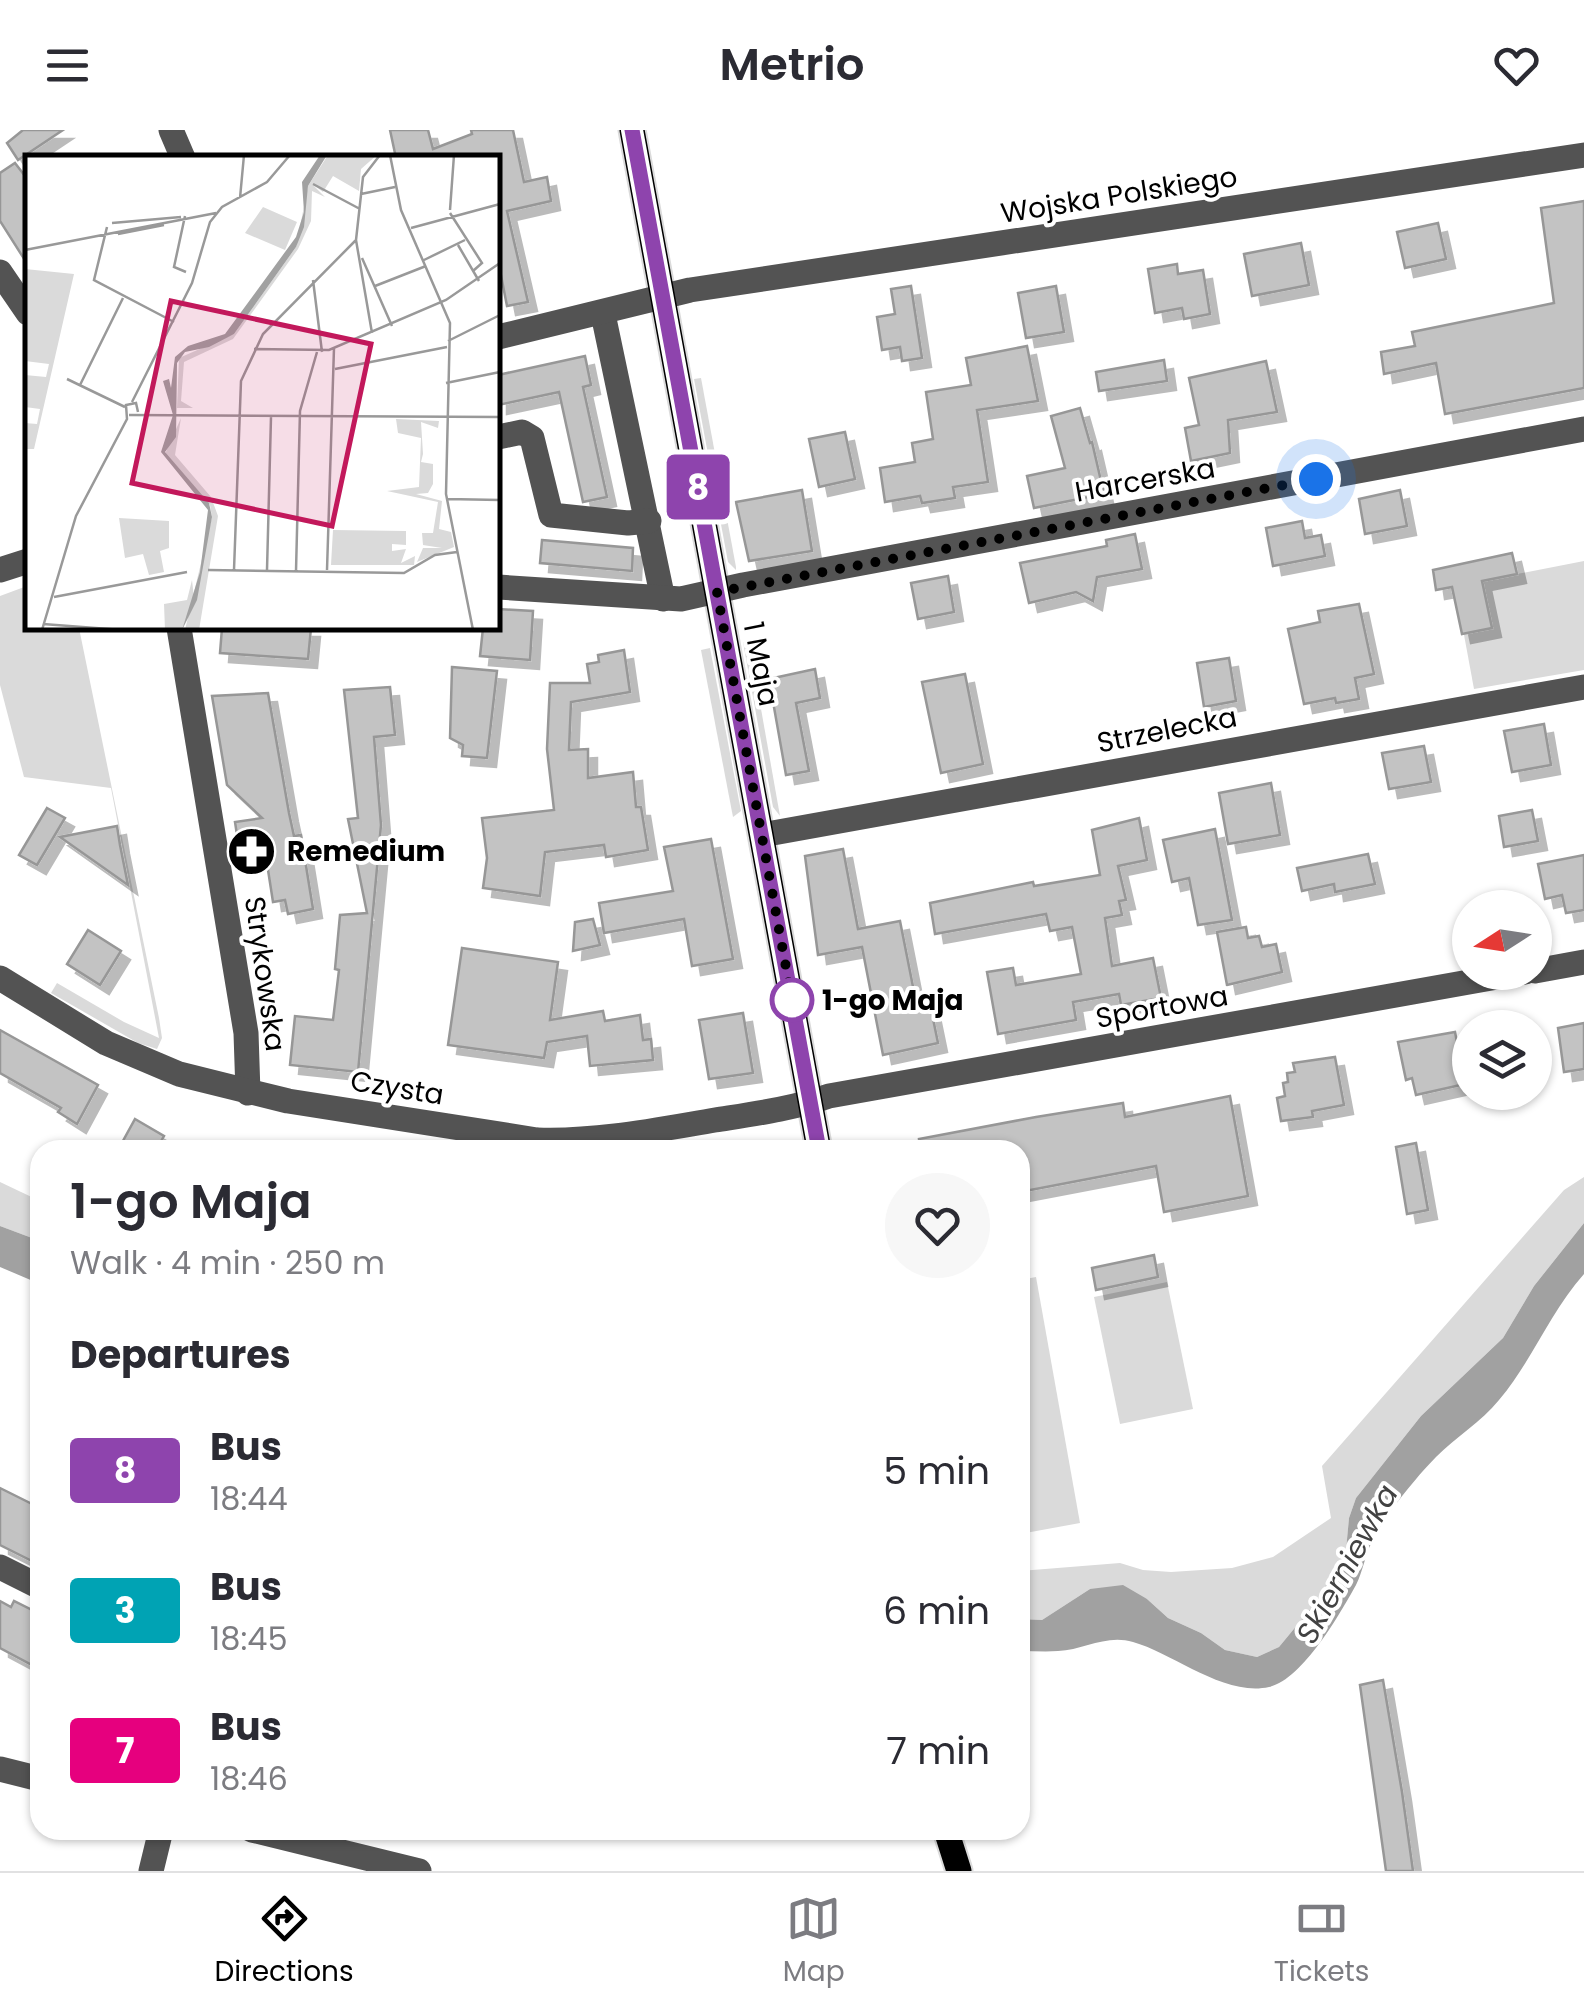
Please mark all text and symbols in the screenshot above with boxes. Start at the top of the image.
text: Metrio [719,33,865,96]
icon: menu [40,38,95,93]
icon: heart [1489,38,1544,93]
inset map [25,155,500,630]
street label: Wojska Polskiego [998,157,1240,233]
street label: Harcerska [1072,449,1218,511]
line badge: 8 [666,454,730,520]
your location [1291,454,1341,504]
text: 8 [687,463,709,512]
street label: 1 Maja [734,618,788,710]
street label: Strzelecka [1094,697,1240,763]
pharmacy icon: Remedium [226,825,278,877]
place label: Remedium [287,832,445,871]
north arrow [1452,890,1552,990]
map controls [1452,890,1552,1110]
street label: Strykowska [235,894,295,1054]
street label: Sportowa [1093,976,1231,1038]
marker: 1-go Maja [771,979,813,1021]
place label: 1-go Maja [822,981,964,1020]
button: layers [1452,1010,1552,1110]
street label: Czysta [348,1061,446,1115]
text: 1-go Maja [70,1168,312,1235]
button: heart [885,1173,990,1278]
text: Walk · 4 min · 250 m [70,1240,385,1285]
text: Departures [70,1328,291,1381]
text: Bus [210,1420,282,1473]
text: 5 min [883,1444,990,1497]
text: 8 [114,1446,136,1495]
text: 18:44 [210,1476,288,1521]
water label: Skierniewka [1286,1477,1408,1651]
text: Bus [210,1560,282,1613]
text: 6 min [883,1584,990,1637]
text: 3 [114,1586,136,1635]
text: 18:45 [210,1616,287,1661]
text: Bus [210,1700,282,1753]
text: 7 min [886,1724,990,1777]
text: 7 [116,1726,134,1775]
text: 18:46 [210,1756,288,1801]
tab: Directions [215,1891,354,1993]
tab: Map [783,1891,845,1993]
tab: Tickets [1274,1891,1369,1993]

